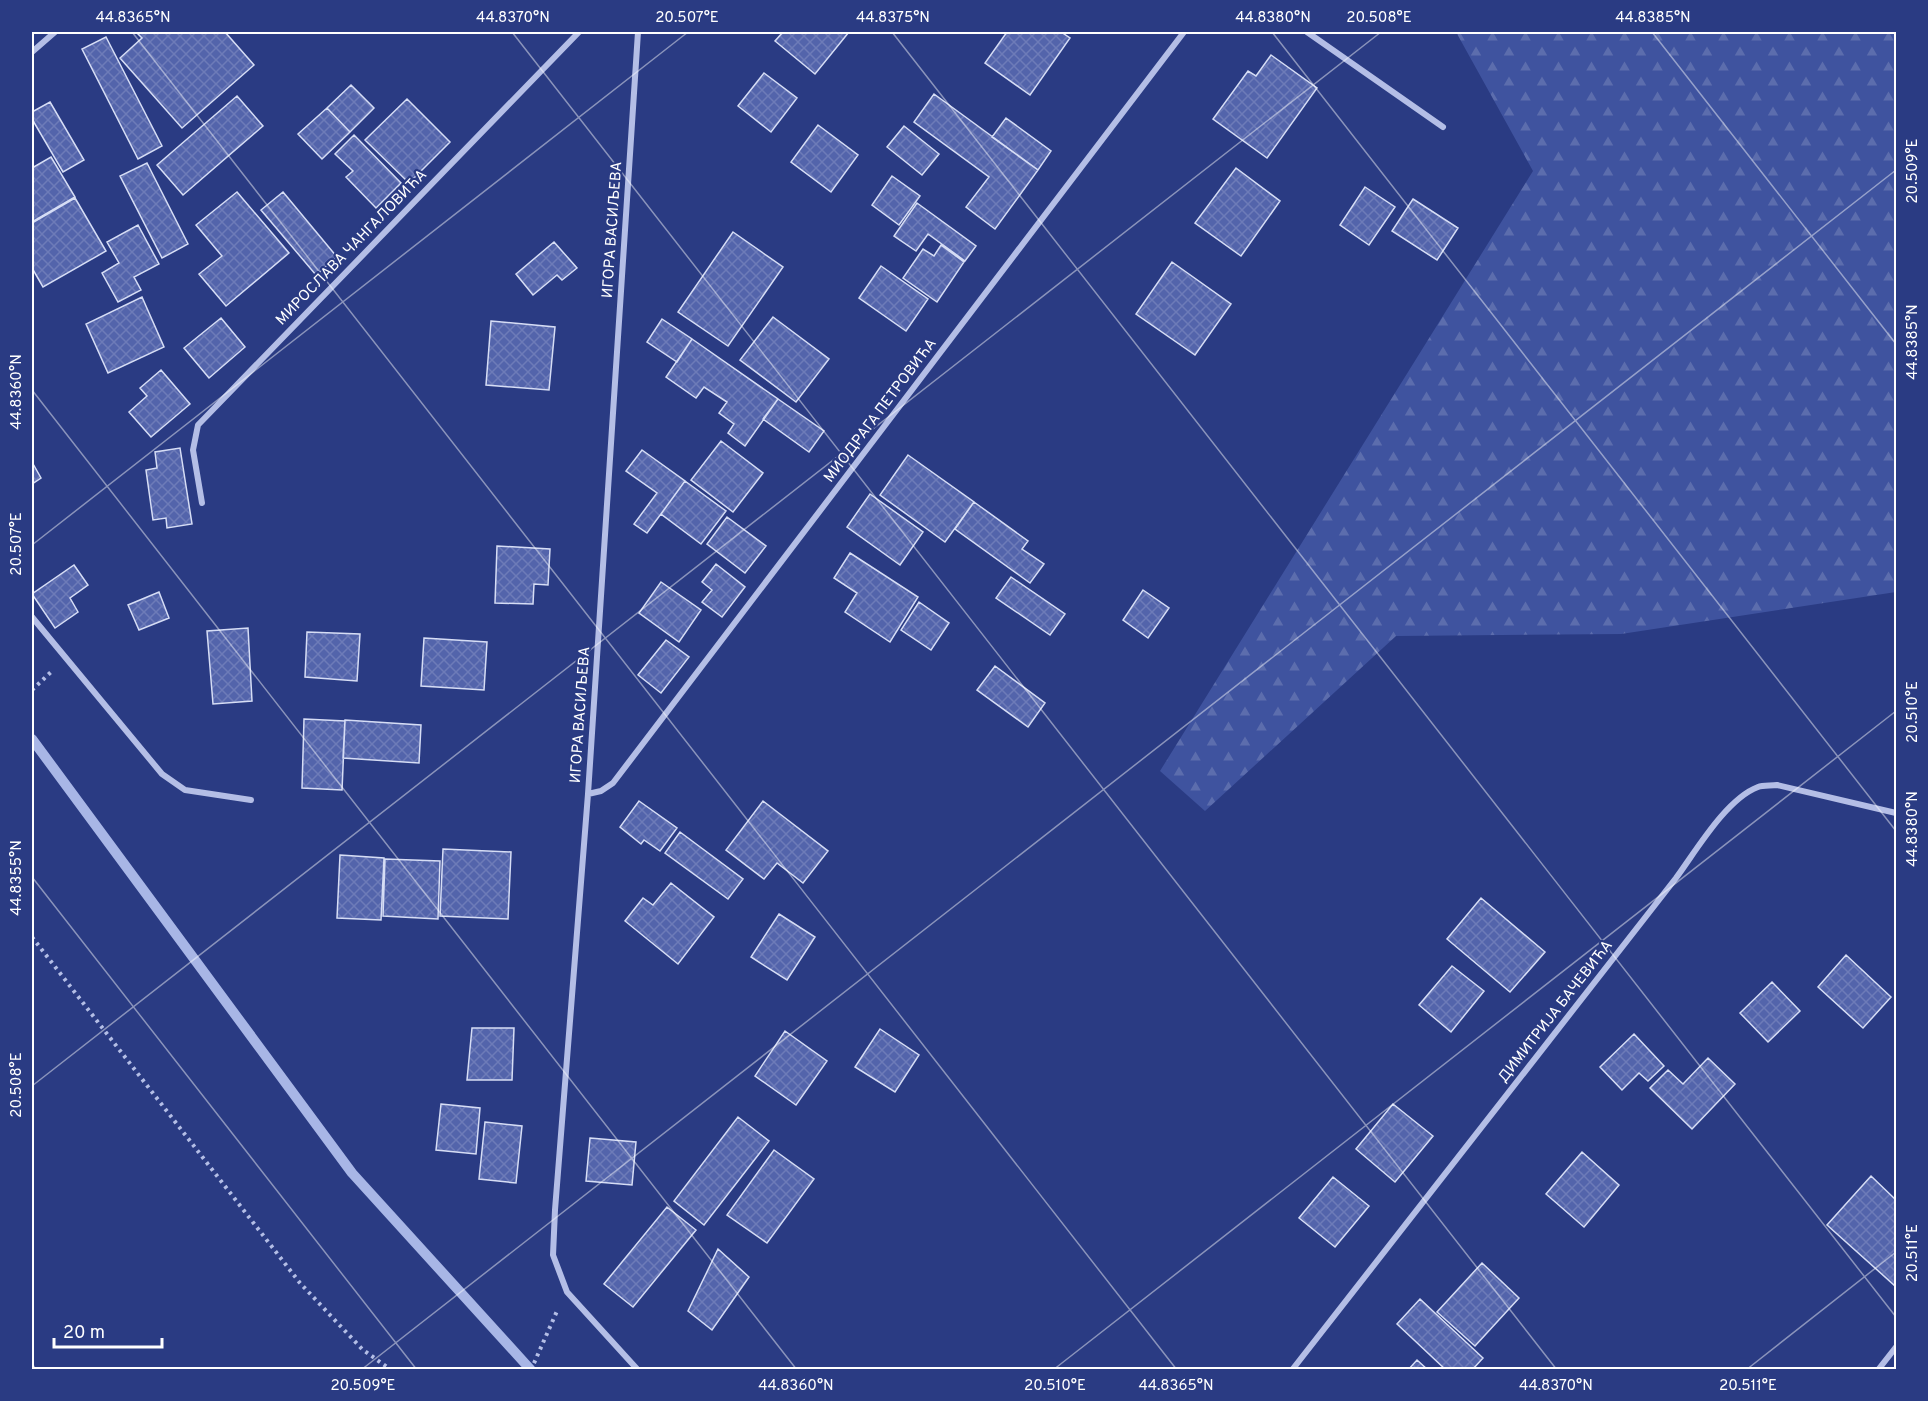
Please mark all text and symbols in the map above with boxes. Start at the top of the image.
text: 44.8365°N [95,9,171,28]
text: 44.8370°N [476,9,550,28]
text: 20.507°E [655,9,719,28]
text: 44.8375°N [856,9,930,28]
text: 44.8380°N [1235,9,1311,28]
text: 20.508°E [1346,9,1412,28]
text: 44.8385°N [1615,9,1691,28]
text: 20.509°E [1904,138,1923,204]
street label: ИГОРА ВАСИЉЕВА [599,161,627,299]
street label: МИРОСЛАВА ЧАНГАЛОВИЋА [272,166,432,330]
text: 44.8385°N [1904,304,1923,380]
street label: МИОДРАГА ПЕТРОВИЋА [820,335,942,487]
text: 44.8360°N [8,354,27,430]
text: 20.507°E [8,512,27,576]
street label: ИГОРА ВАСИЉЕВА [567,646,595,784]
text: 20.510°E [1904,681,1923,743]
text: 44.8380°N [1904,791,1923,867]
text: 44.8355°N [8,840,27,916]
street label: ДИМИТРИЈА БАЧЕВИЋА [1494,937,1618,1087]
text: 20.508°E [8,1052,27,1118]
text: 20.511°E [1904,1224,1923,1282]
scale bar [54,1311,162,1349]
text: 20 m [63,1322,105,1345]
text: 20.509°E [330,1377,396,1396]
text: 44.8360°N [758,1377,834,1396]
text: 20.510°E [1024,1377,1086,1396]
text: 44.8365°N [1138,1377,1214,1396]
text: 44.8370°N [1519,1377,1593,1396]
text: 20.511°E [1719,1377,1777,1396]

